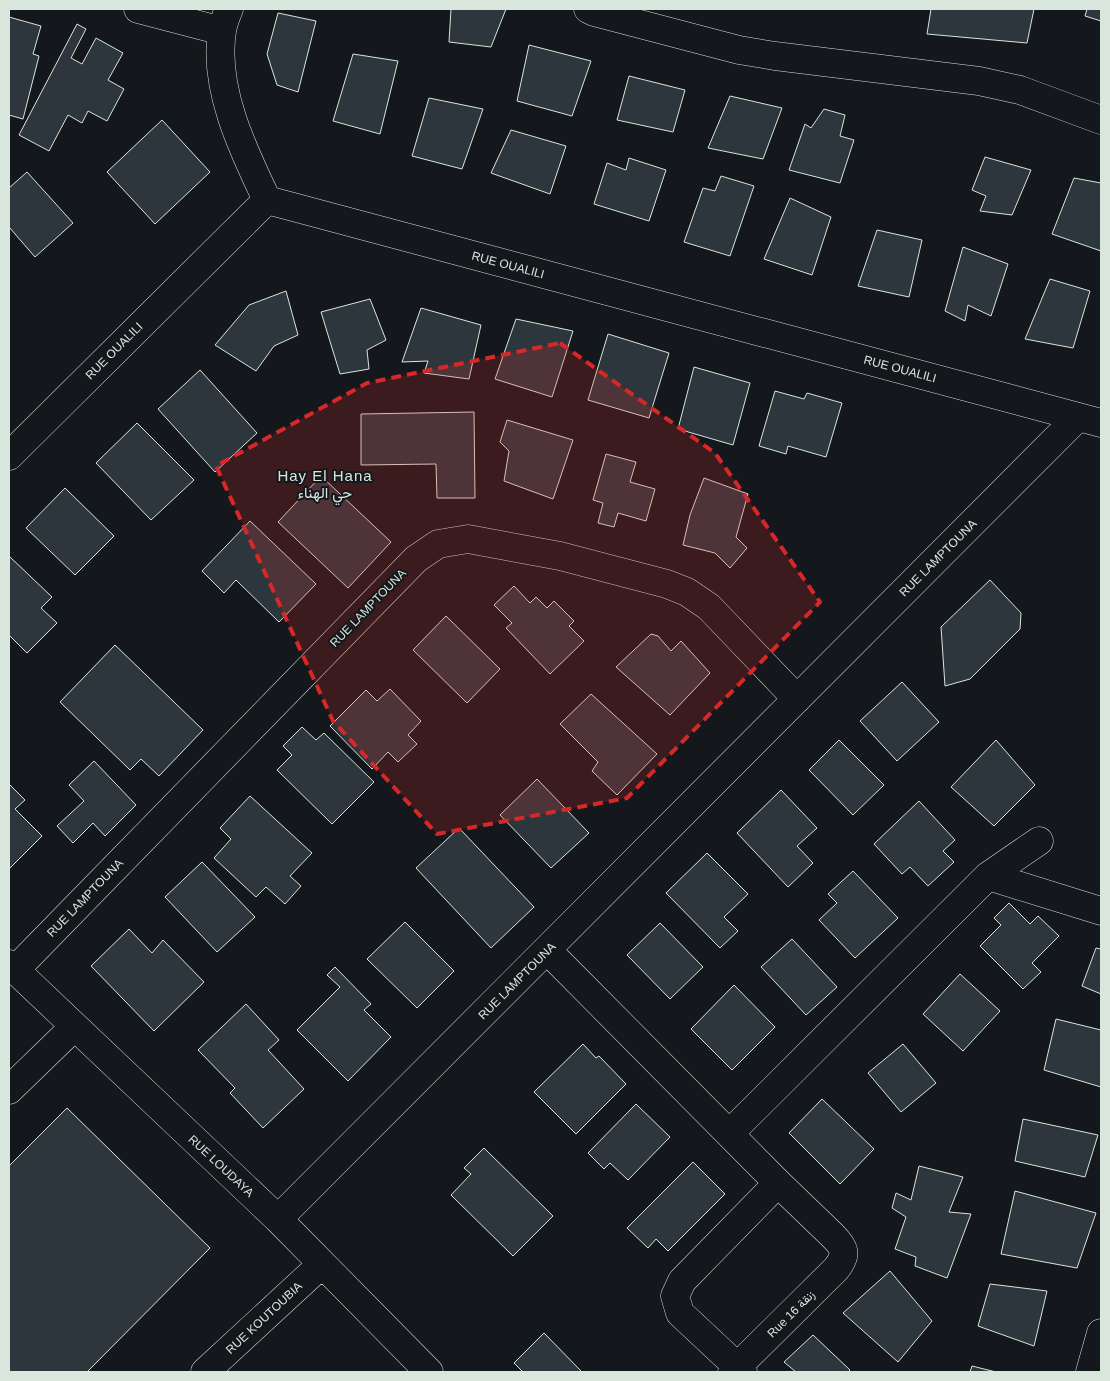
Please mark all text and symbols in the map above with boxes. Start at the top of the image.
street label: RUE OUALILI [470,249,546,281]
street label: RUE OUALILI [83,320,145,382]
street label: RUE OUALILI [862,353,938,385]
district label: Hay El Hana حي الهناء [277,467,373,506]
street label: RUE LAMPTOUNA [897,517,979,599]
street label: RUE LAMPTOUNA [327,566,409,650]
street label: RUE LAMPTOUNA [44,856,126,940]
street label: RUE LAMPTOUNA [476,940,558,1022]
street label: RUE LOUDAYA [185,1132,257,1200]
street label: RUE KOUTOUBIA [223,1279,305,1357]
street label: Rue 16 زنقة [765,1288,818,1341]

